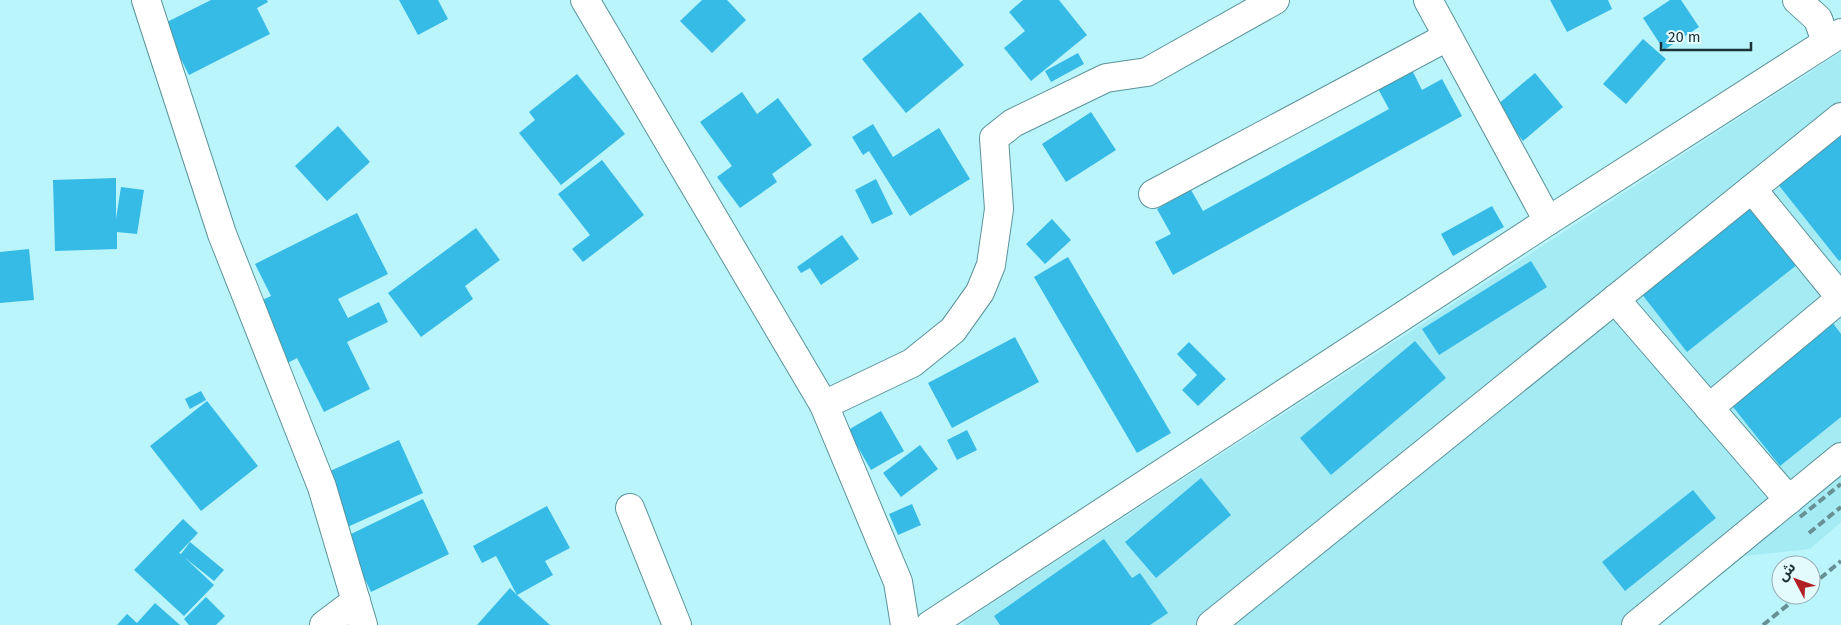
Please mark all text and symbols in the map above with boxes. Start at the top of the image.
scale bar [1661,20,1751,52]
text: 20 m [1668,28,1701,46]
north arrow [1771,555,1821,605]
text: ش [1774,559,1799,585]

